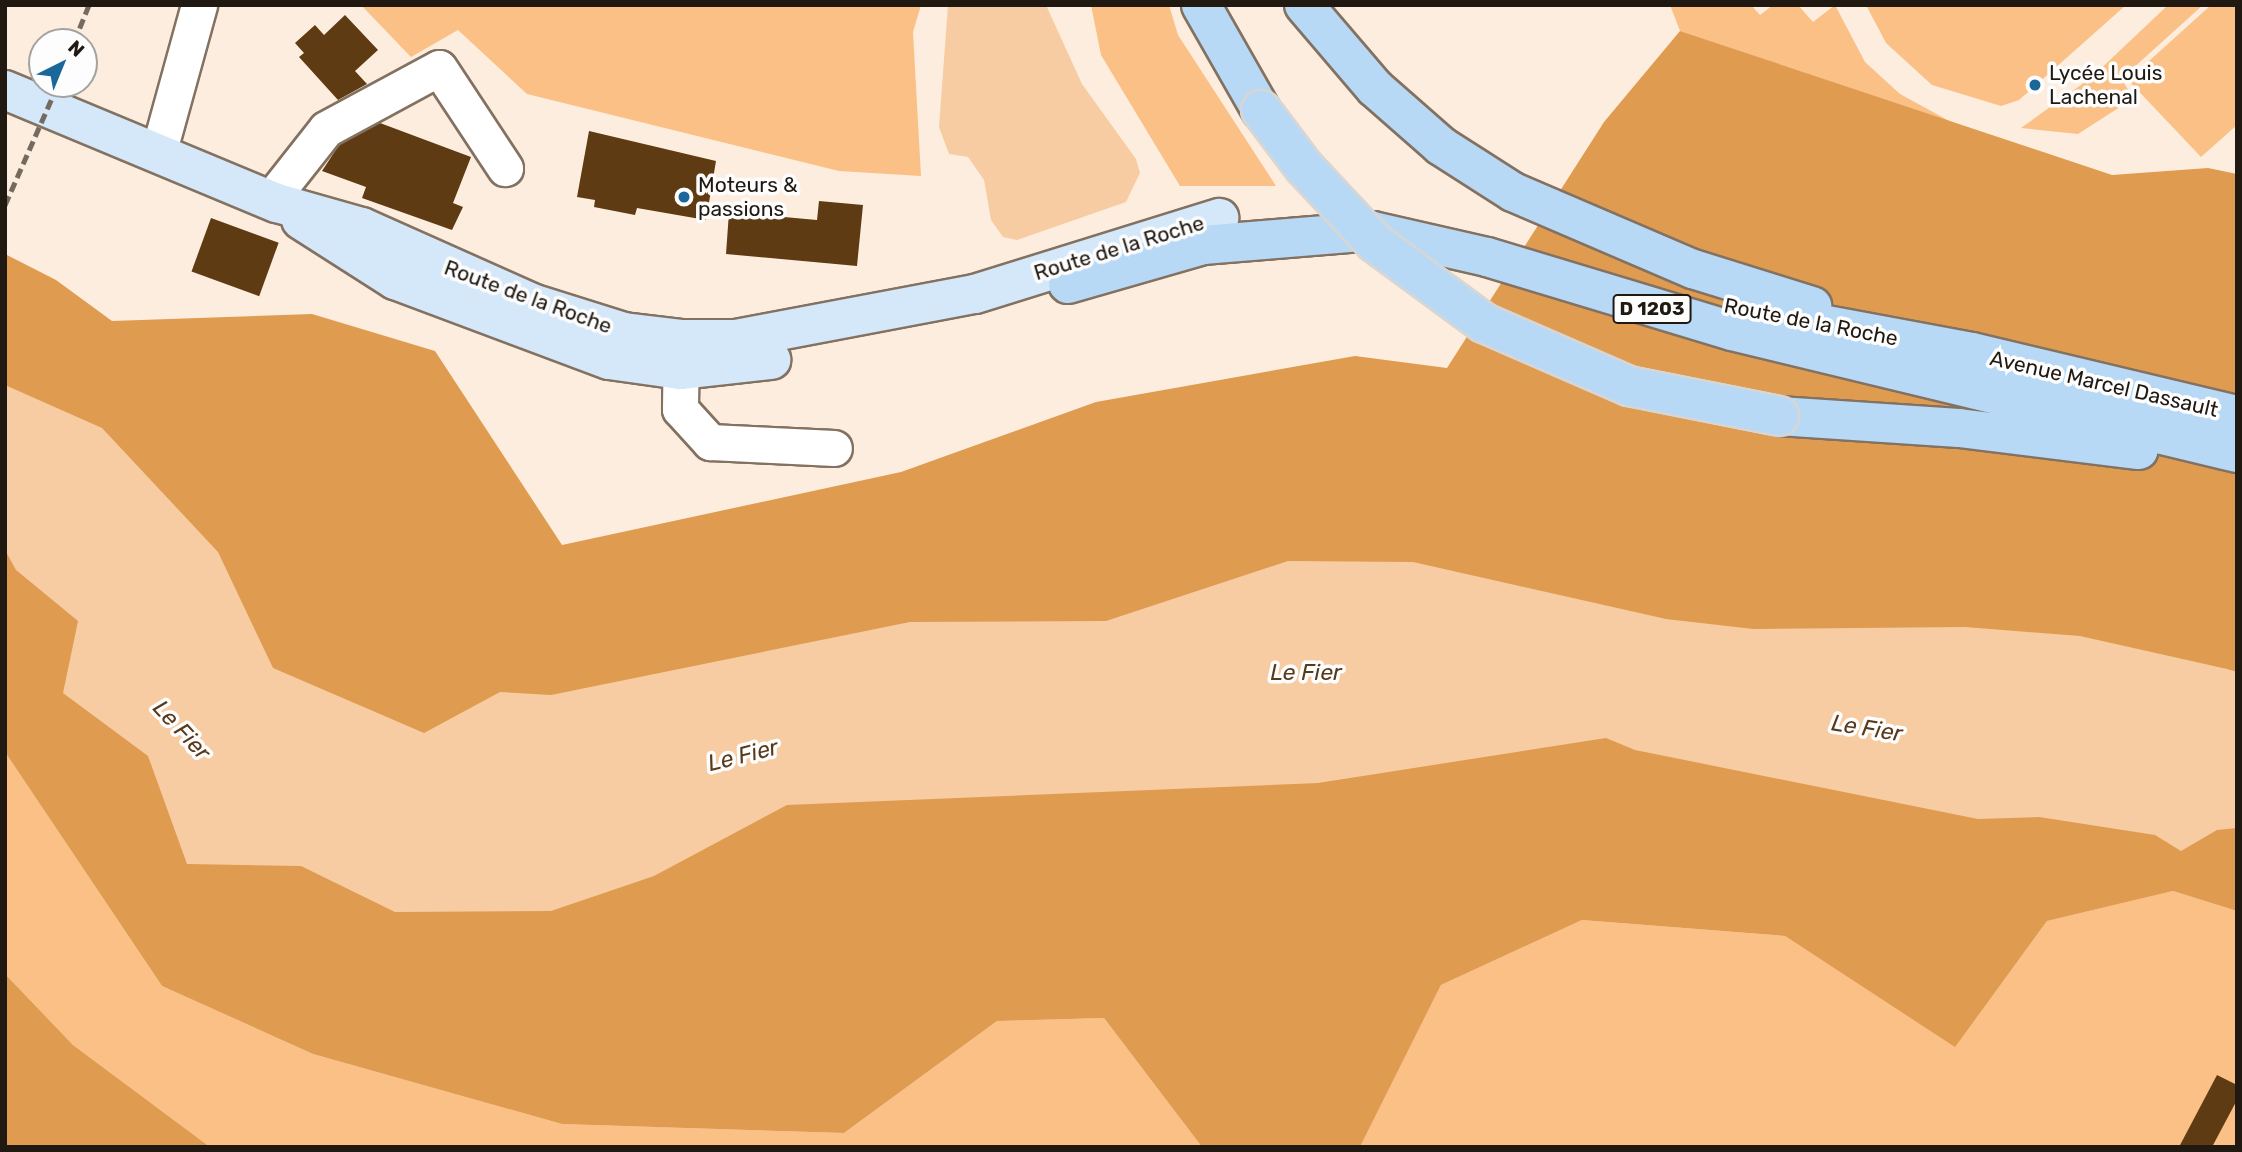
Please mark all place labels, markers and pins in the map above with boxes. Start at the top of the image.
place label: Lycée Louis Lachenal [2049,60,2162,110]
marker: Lycée Louis Lachenal [2027,77,2043,93]
place label: Moteurs & passions [698,172,798,222]
marker: Moteurs & passions [676,189,692,205]

